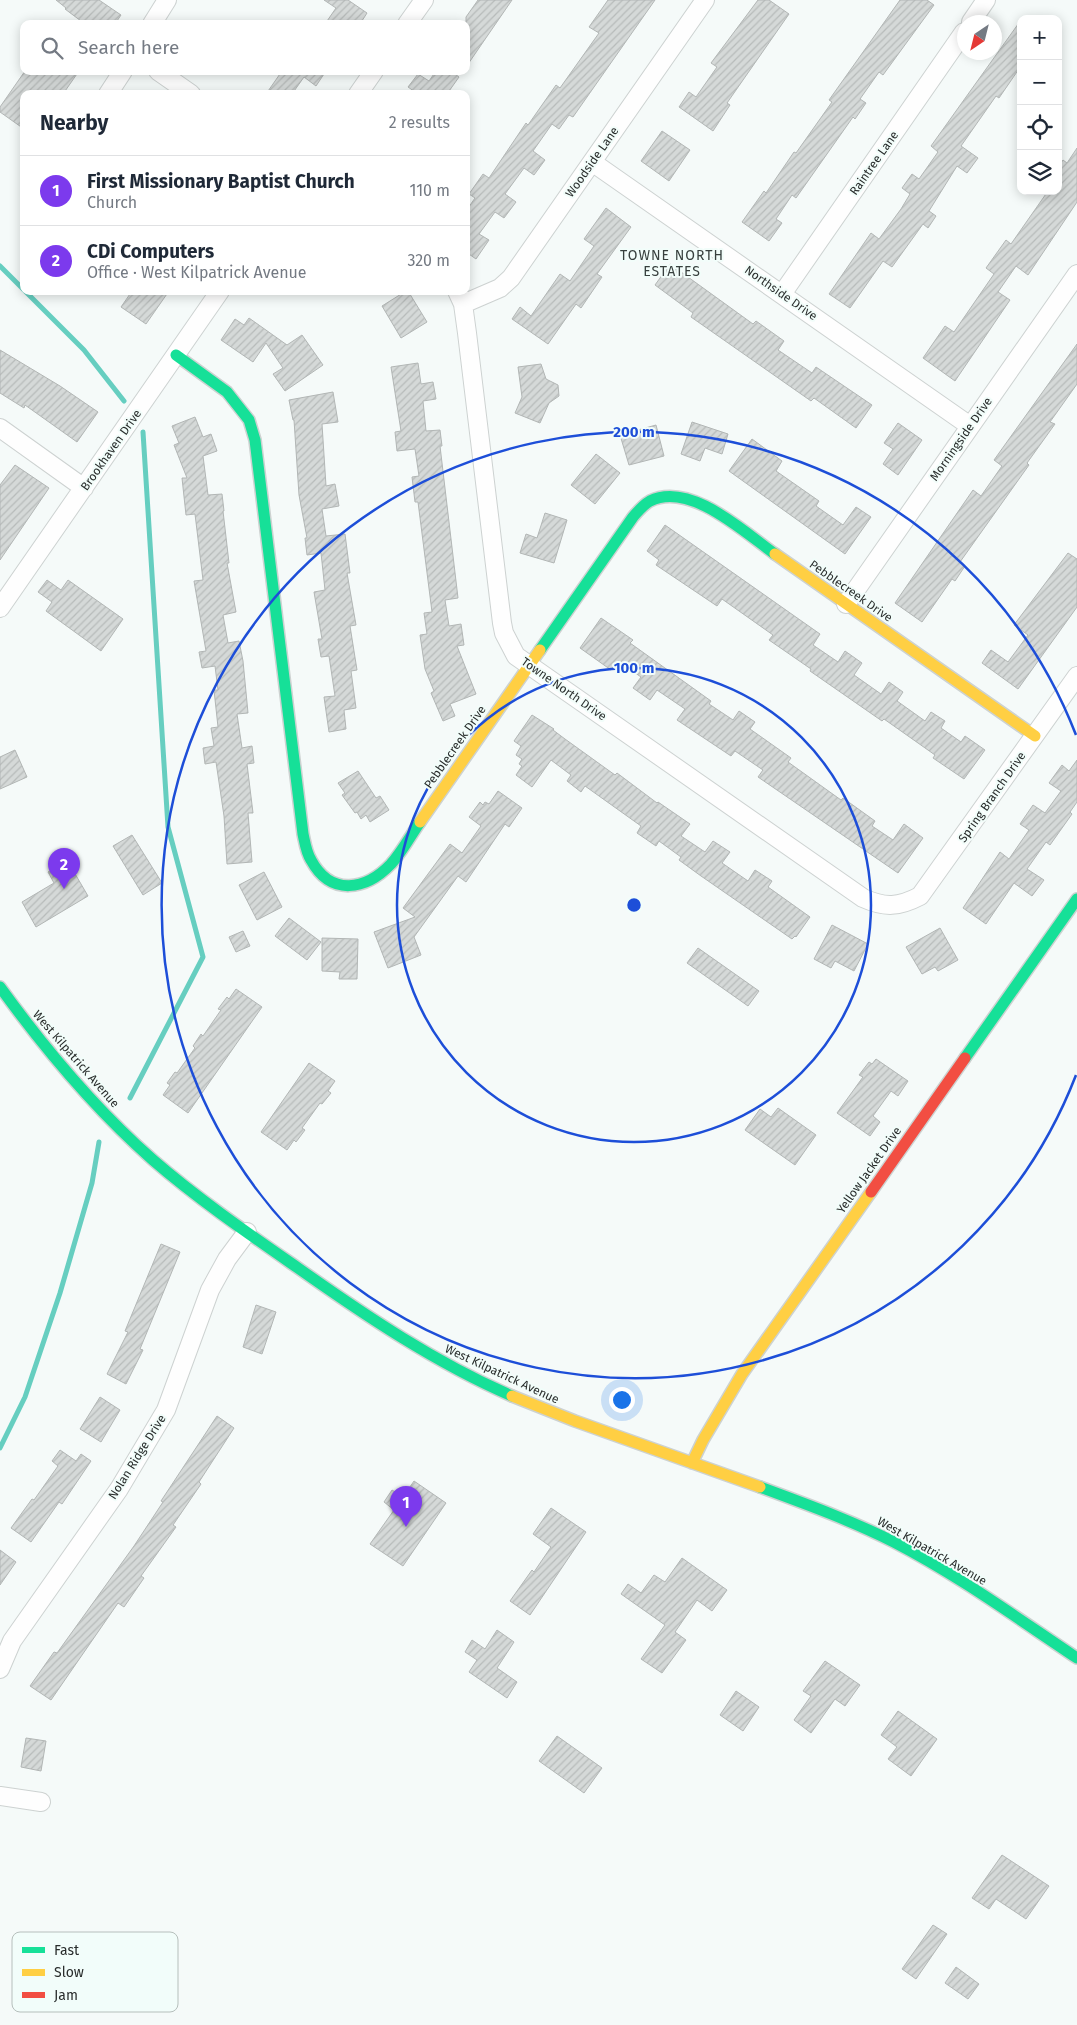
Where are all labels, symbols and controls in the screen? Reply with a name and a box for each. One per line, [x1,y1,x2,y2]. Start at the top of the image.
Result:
north arrow [957,15,1002,60]
map controls [1017,15,1062,195]
button: + [1017,15,1062,60]
search box [20,20,470,75]
icon: search [38,34,66,62]
text: Search here [78,36,179,59]
button: − [1017,60,1062,105]
button: locate [1017,105,1062,150]
text: Nearby [40,110,108,136]
text: 2 results [389,113,450,132]
street label: Woodside Lane [563,124,621,200]
street label: Raintree Lane [847,128,901,198]
button: layers [1017,150,1062,195]
text: First Missionary Baptist Church [87,170,355,193]
text: 1 [52,181,60,200]
text: 110 m [409,181,450,200]
text: Church [87,193,137,212]
text: CDi Computers [87,240,214,263]
district label: TOWNE NORTH ESTATES [620,247,724,280]
text: 2 [52,251,60,270]
text: 320 m [407,251,450,270]
text: Office · West Kilpatrick Avenue [87,263,307,282]
street label: Northside Drive [742,263,820,323]
street label: Morningside Drive [927,395,995,483]
street label: Brookhaven Drive [78,407,144,493]
text: 200 m [613,423,655,441]
street label: Pebblecreek Drive [807,557,895,625]
street label: Towne North Drive [519,654,609,724]
text: 100 m [614,659,654,677]
street label: Pebblecreek Drive [421,703,489,791]
street label: Spring Branch Drive [955,749,1029,845]
pin: 2 [48,848,80,889]
centre of rings [625,896,643,914]
street label: West Kilpatrick Avenue [30,1008,122,1110]
street label: Yellow Jacket Drive [834,1124,904,1216]
street label: West Kilpatrick Avenue [443,1341,561,1407]
your location [609,1387,635,1413]
street label: Nolan Ridge Drive [105,1412,169,1502]
pin: 1 [390,1486,422,1527]
street label: West Kilpatrick Avenue [875,1514,989,1588]
legend [12,1932,178,2012]
text: Fast [54,1942,80,1959]
text: Slow [54,1964,84,1981]
text: Jam [54,1987,78,2004]

